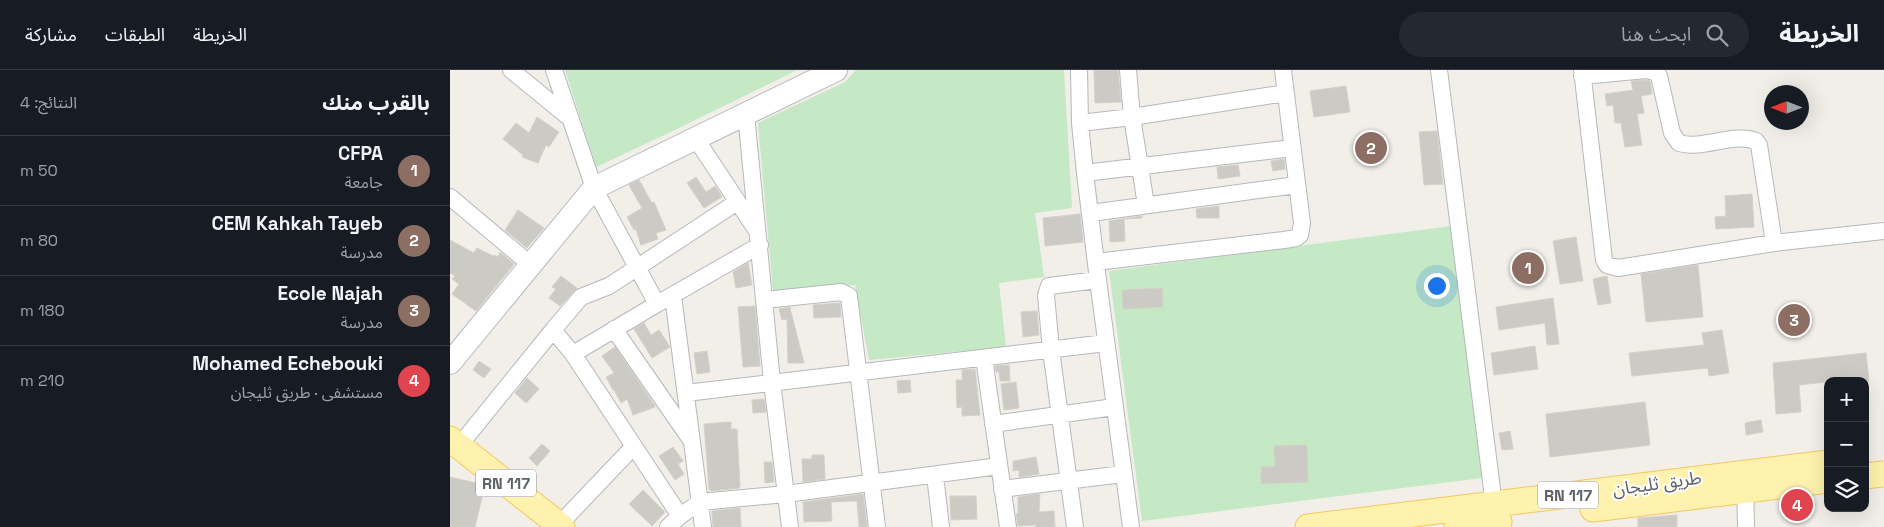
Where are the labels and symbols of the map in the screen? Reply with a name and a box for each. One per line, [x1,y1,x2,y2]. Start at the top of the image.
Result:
north arrow [1764,85,1809,130]
pin: 2 [1355,129,1387,167]
pin: 1 [1512,249,1544,287]
your location [1424,273,1450,299]
pin: 3 [1778,301,1810,339]
street label: طريق ثليجان [1611,465,1703,501]
road number: RN 117 [476,469,536,496]
road number: RN 117 [1538,482,1598,508]
pin: 4 [1781,486,1813,524]

